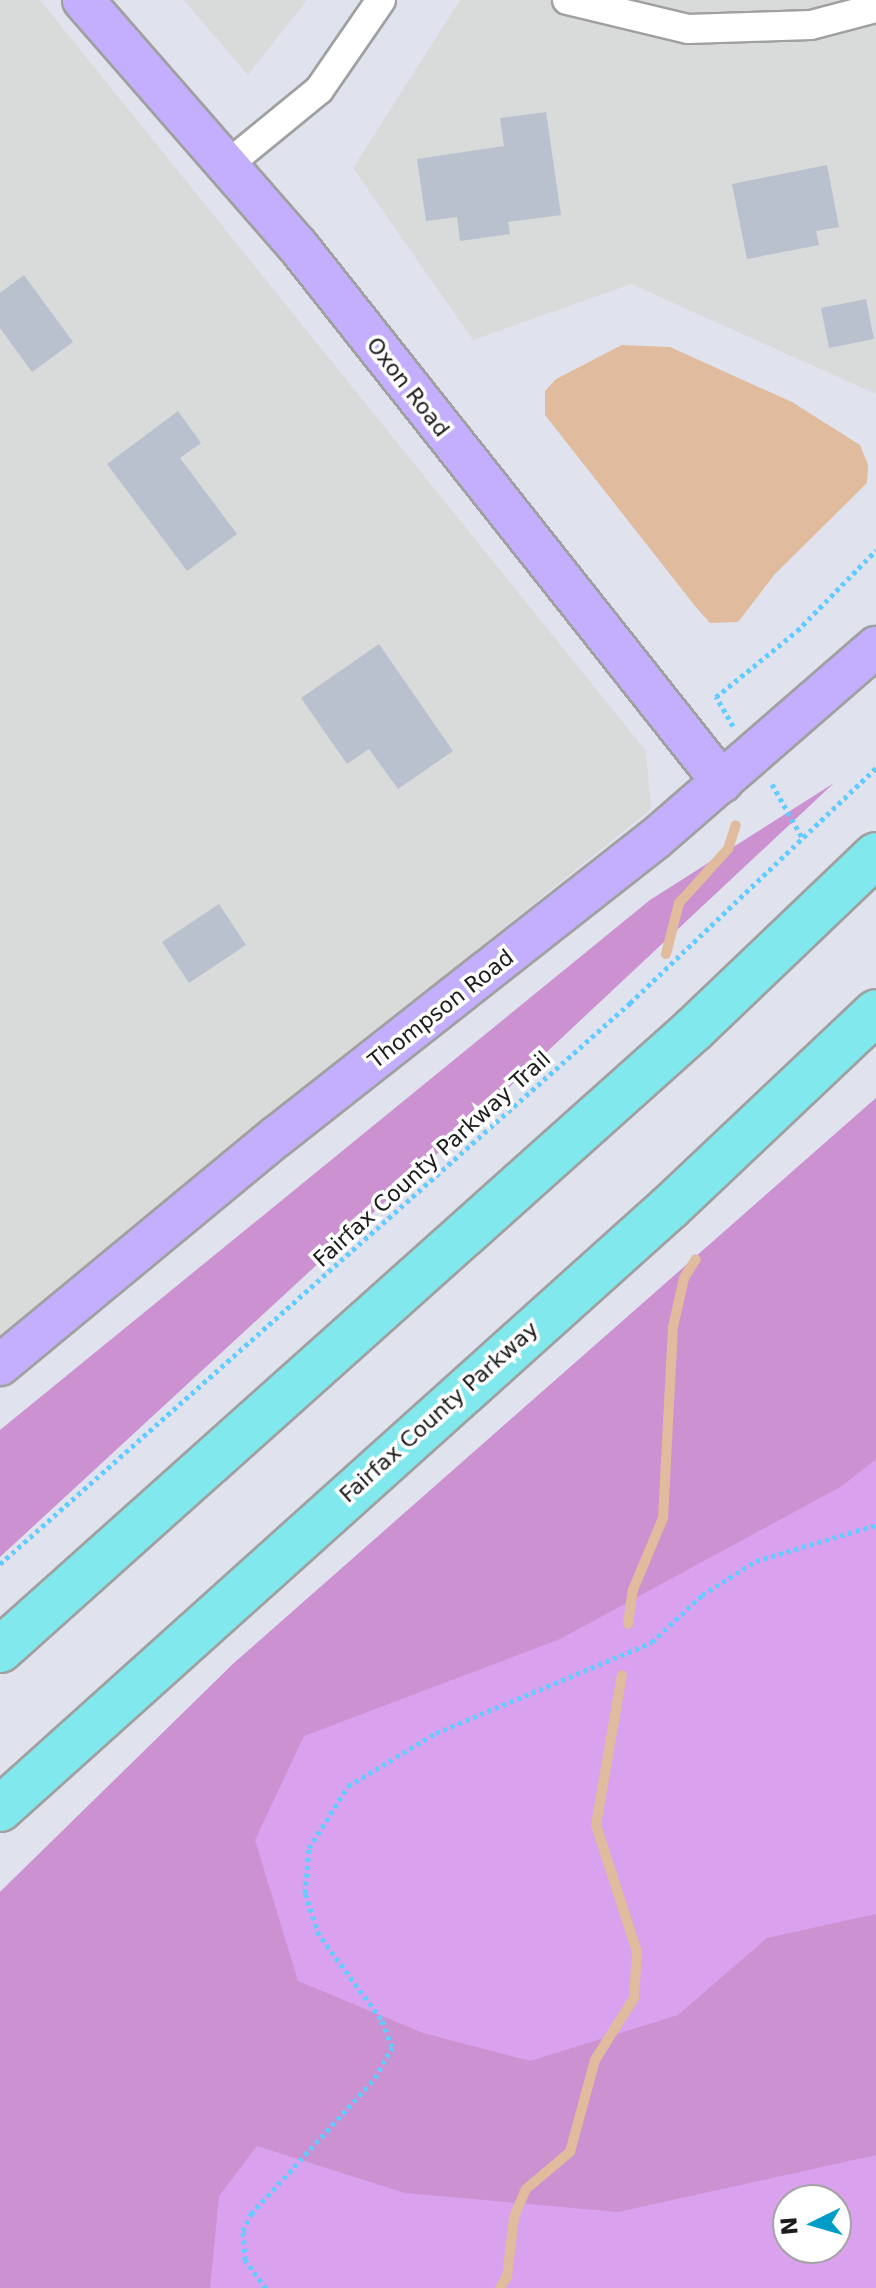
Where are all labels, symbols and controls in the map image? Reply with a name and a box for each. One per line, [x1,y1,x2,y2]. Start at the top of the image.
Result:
street label: Oxon Road [361,332,455,442]
street label: Thompson Road [363,944,519,1074]
street label: Fairfax County Parkway Trail [308,1046,556,1272]
street label: Fairfax County Parkway [334,1316,544,1508]
north arrow [772,2184,852,2264]
text: N [776,2216,803,2236]

